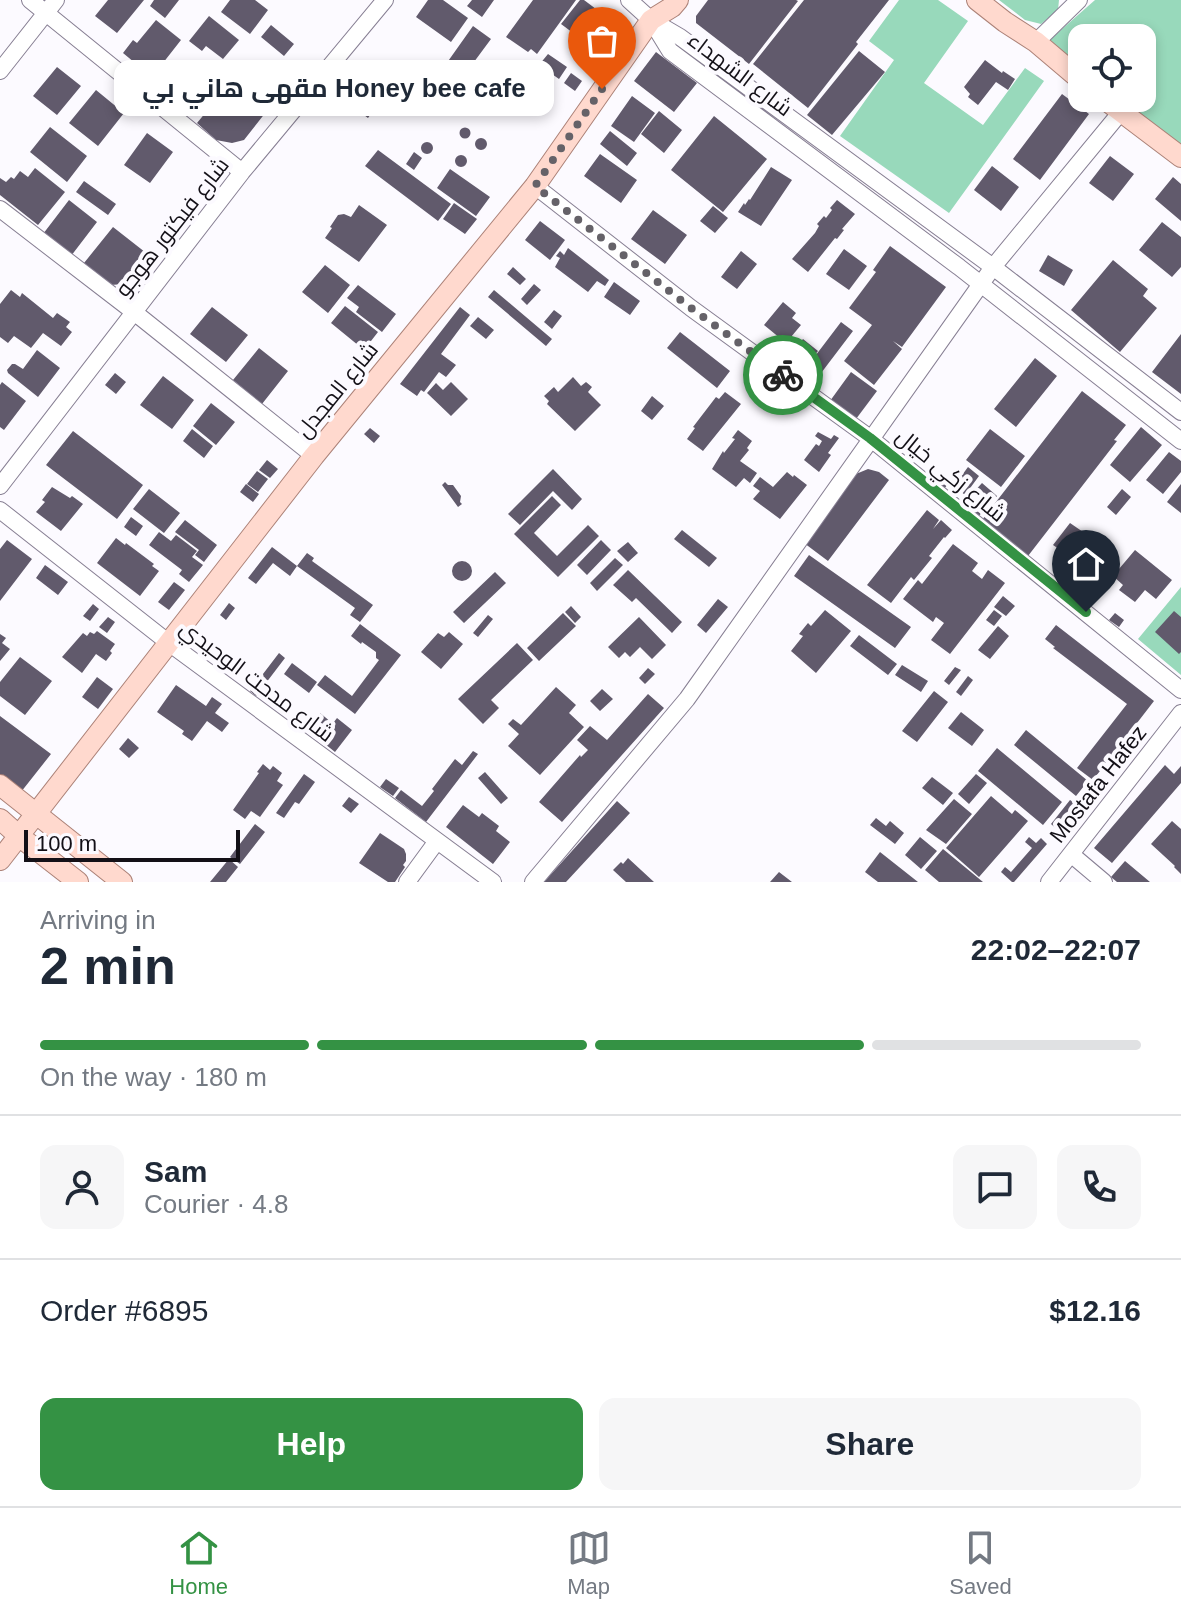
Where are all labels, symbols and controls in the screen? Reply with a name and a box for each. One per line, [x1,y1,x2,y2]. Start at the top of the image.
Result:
pin [568,7,636,89]
icon: bag [580,19,624,63]
map controls [1068,24,1156,112]
button: locate [1068,24,1156,112]
street label: شارع الشهداء [682,27,797,123]
callout: مقهى هاني بي Honey bee cafe [114,61,554,117]
text: مقهى هاني بي Honey bee cafe [142,73,526,103]
street label: شارع فيكتور هوجو [110,153,236,303]
courier [743,335,823,415]
street label: شارع المجدل [291,337,385,444]
icon: bike [761,353,805,397]
street label: شارع زكي خيال [889,423,1011,530]
pin [1052,530,1120,612]
icon: home [1064,542,1108,586]
street label: شارع مدحت الوحيدي [173,615,339,750]
street label: Mostafa Hafez [1044,720,1152,848]
scale bar [24,826,240,862]
text: 100 m [36,831,97,856]
text: Arriving in [40,905,156,935]
text: 22:02–22:07 [971,933,1141,966]
text: 2 min [40,937,176,995]
text: On the way · 180 m [40,1062,267,1092]
button: person [40,1145,124,1229]
button: chat [953,1145,1037,1229]
button: phone [1057,1145,1141,1229]
text: Sam [144,1155,207,1188]
text: Courier · 4.8 [144,1189,289,1219]
text: Order #6895 [40,1294,208,1327]
text: $12.16 [1049,1294,1141,1327]
button: Help [40,1398,583,1490]
button: Share [599,1398,1141,1490]
tab: Home [169,1526,228,1600]
tab: Map [567,1526,611,1600]
tab: Saved [949,1526,1012,1600]

